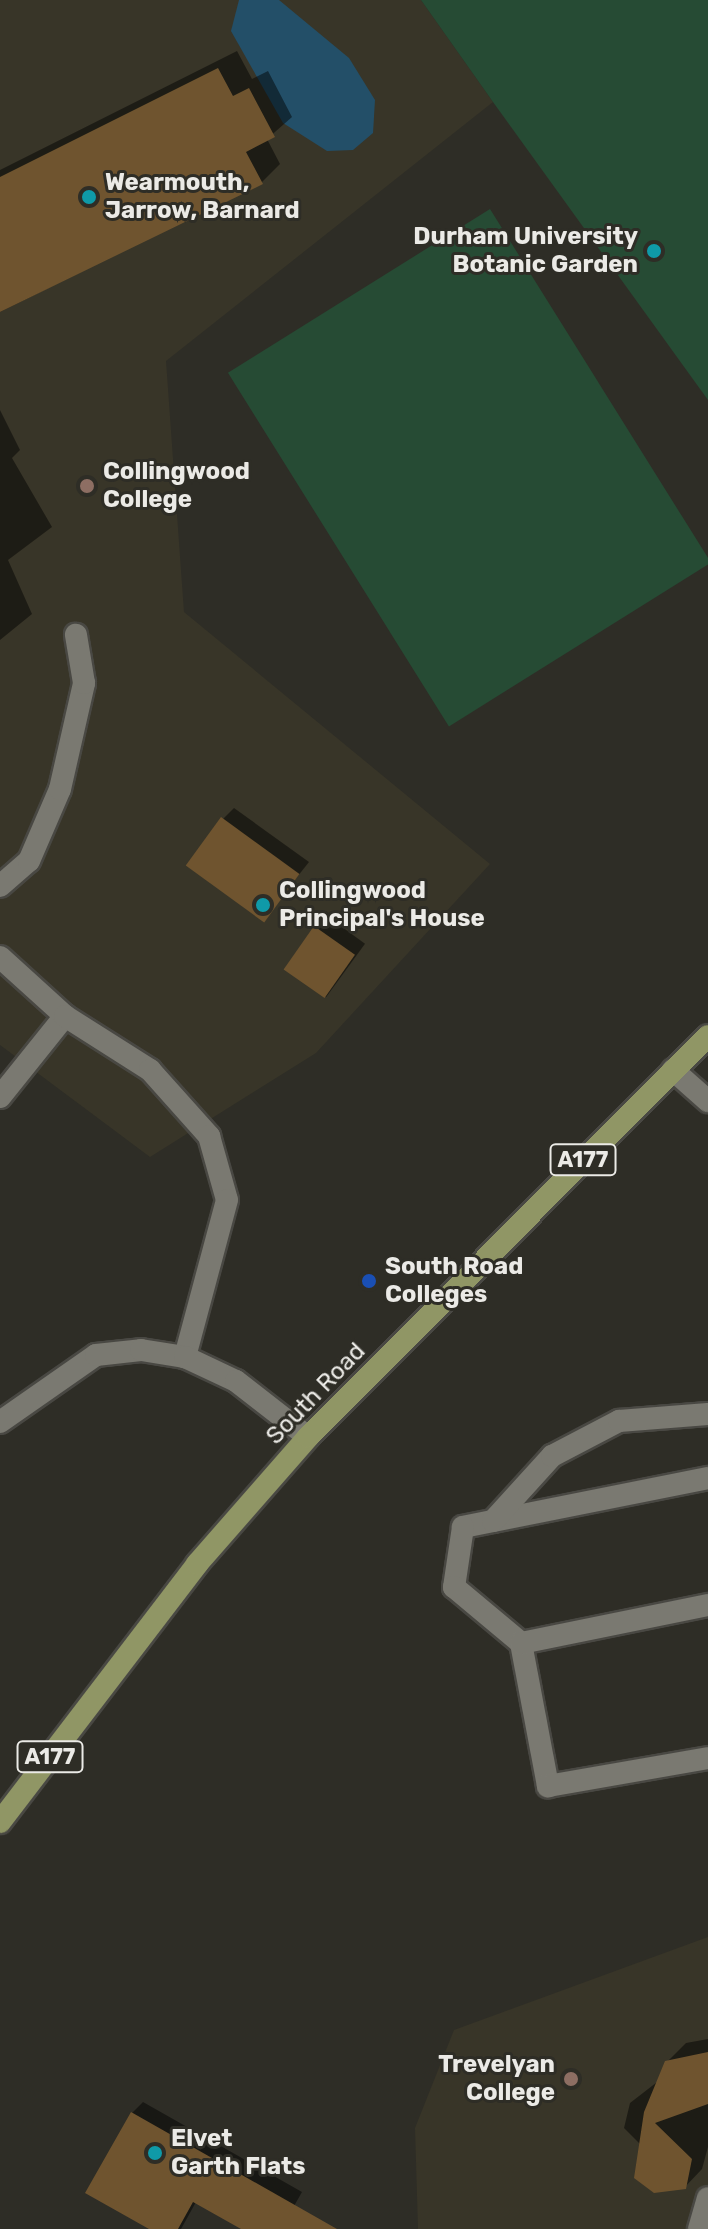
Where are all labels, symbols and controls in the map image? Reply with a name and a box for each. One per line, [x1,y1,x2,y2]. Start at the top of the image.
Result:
place label: Wearmouth, Jarrow, Barnard [105,169,300,225]
marker: Wearmouth, Jarrow, Barnard [80,188,98,206]
place label: Durham University Botanic Garden [413,223,638,279]
marker: Durham University Botanic Garden [645,242,663,260]
place label: Collingwood College [103,458,250,514]
marker: Collingwood College [78,477,96,495]
place label: Collingwood Principal's House [279,877,485,933]
marker: Collingwood Principal's House [254,896,272,914]
road number: A177 [549,1142,617,1178]
place label: South Road Colleges [385,1253,523,1309]
marker: South Road Colleges [360,1272,378,1290]
street label: South Road [261,1337,371,1451]
road number: A177 [16,1739,84,1775]
place label: Trevelyan College [438,2051,555,2107]
marker: Trevelyan College [562,2070,580,2088]
place label: Elvet Garth Flats [171,2125,305,2181]
marker: Elvet Garth Flats [146,2144,164,2162]

